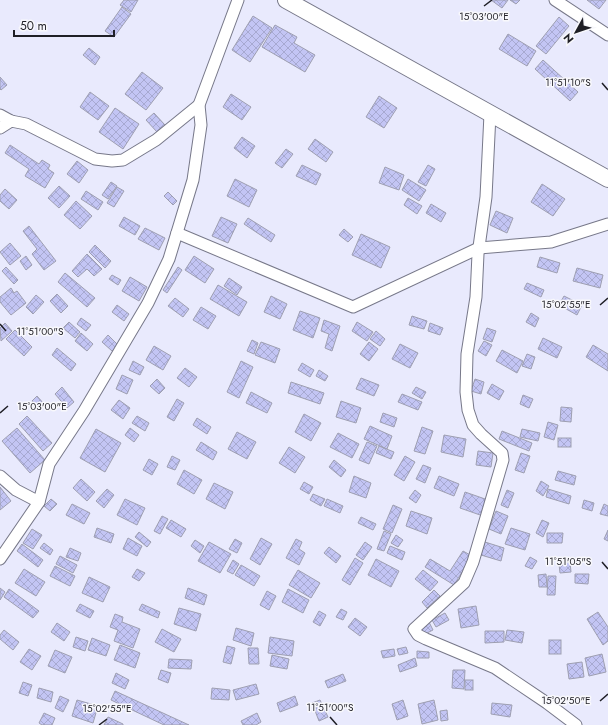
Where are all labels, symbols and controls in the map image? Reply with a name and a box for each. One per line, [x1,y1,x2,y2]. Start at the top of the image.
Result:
text: 15°03'00"E [459,9,509,24]
scale bar [14,12,114,38]
north arrow [556,12,596,52]
text: 50 m [20,17,47,35]
text: N [559,30,577,47]
text: 11°51'10"S [545,75,591,90]
text: 15°02'55"E [542,297,590,312]
text: 11°51'00"S [17,324,64,339]
text: 15°03'00"E [17,399,67,414]
text: 11°51'05"S [545,554,592,569]
text: 15°02'50"E [541,693,591,708]
text: 11°51'00"S [307,700,354,715]
text: 15°02'55"E [83,701,131,716]

